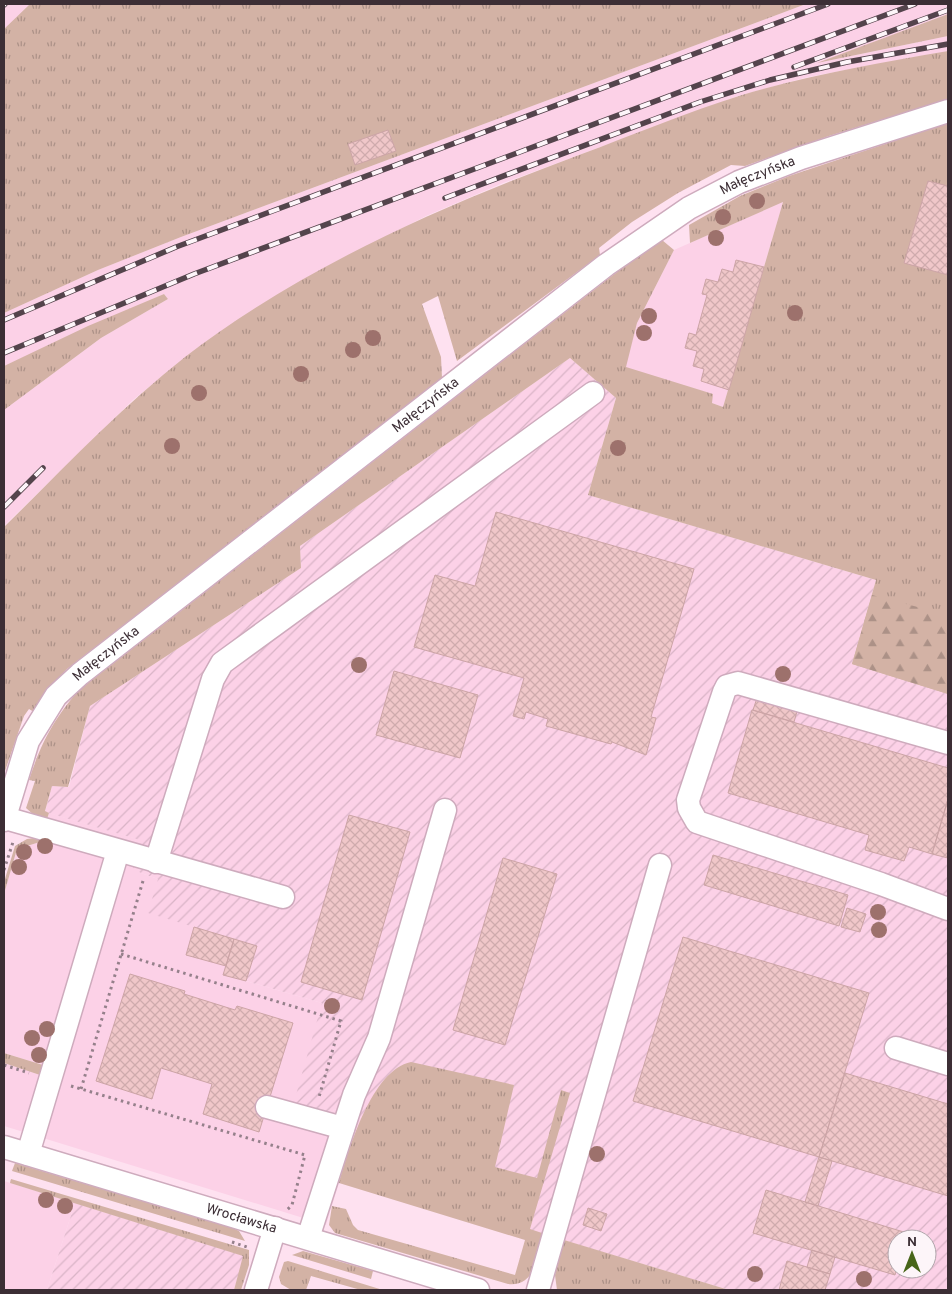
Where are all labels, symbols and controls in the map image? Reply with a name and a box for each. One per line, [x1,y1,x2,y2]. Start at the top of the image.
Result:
street label: Małęczyńska [717,153,798,199]
street label: Małęczyńska [389,374,462,436]
street label: Małęczyńska [69,623,143,685]
street label: Wrocławska [204,1200,279,1237]
north arrow [887,1229,937,1279]
text: N [907,1234,917,1251]

